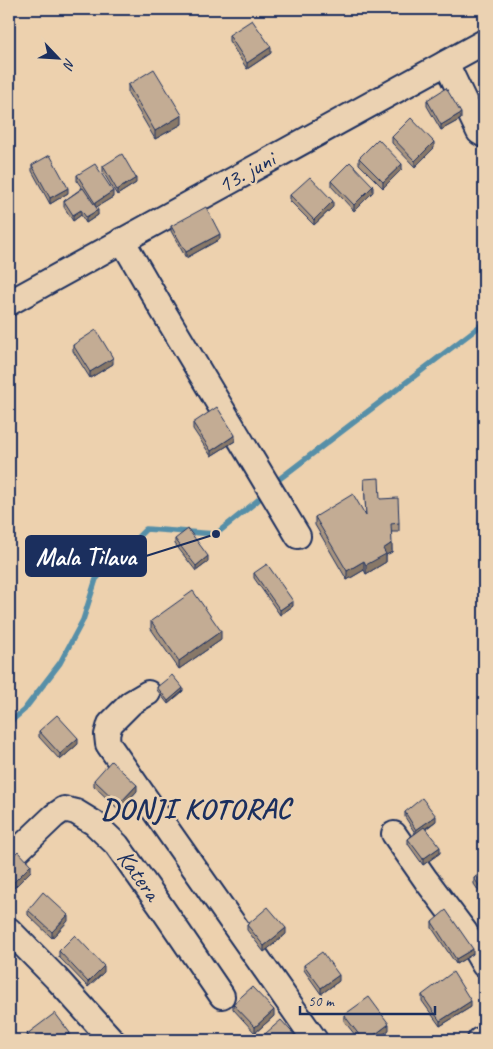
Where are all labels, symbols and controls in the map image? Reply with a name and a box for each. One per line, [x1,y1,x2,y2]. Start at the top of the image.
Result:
north arrow [32,32,82,82]
text: N [59,56,79,73]
street label: 13. juni [212,143,282,200]
callout: Mala Tilava [26,536,146,576]
text: Mala Tilava [36,541,138,573]
district label: DONJI KOTORAC [101,790,294,827]
street label: Katera [110,844,169,908]
scale bar [300,984,436,1016]
text: 50 m [308,992,335,1011]

